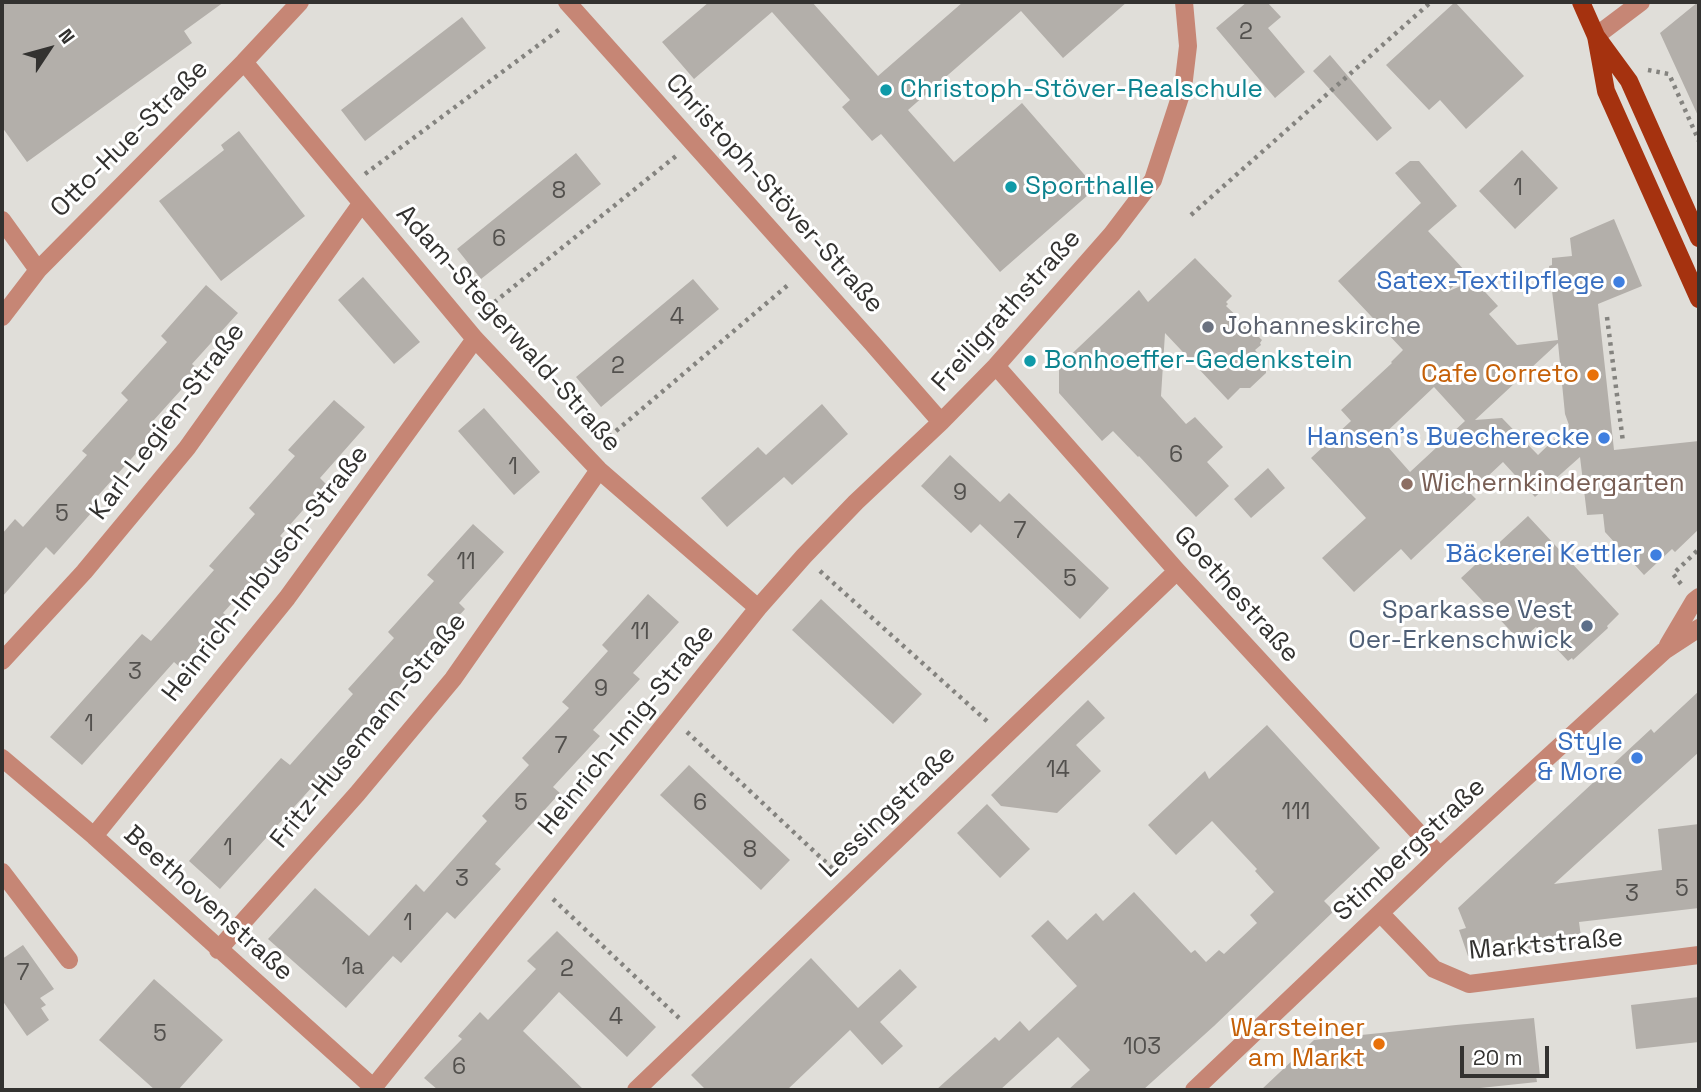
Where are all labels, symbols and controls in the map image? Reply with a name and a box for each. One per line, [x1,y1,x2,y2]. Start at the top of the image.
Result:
north arrow [14,14,84,84]
house number: 2 [1239,19,1253,47]
text: N [53,24,80,49]
street label: Otto-Hue-Straße [45,54,215,224]
street label: Christoph-Stöver-Straße [658,68,890,320]
place label: Christoph-Stöver-Realschule [900,74,1263,106]
marker: Christoph-Stöver-Realschule [878,82,894,98]
place label: Sporthalle [1025,171,1155,203]
house number: 1 [1513,175,1523,203]
house number: 8 [552,178,566,206]
marker: Sporthalle [1003,179,1019,195]
street label: Adam-Stegerwald-Straße [389,199,627,459]
street label: Freiligrathstraße [926,224,1088,398]
house number: 6 [492,226,506,254]
place label: Satex-Textilpflege [1377,266,1605,298]
marker: Satex-Textilpflege [1611,274,1627,290]
house number: 4 [670,304,684,332]
place label: Johanneskirche [1222,311,1421,343]
street label: Karl-Legien-Straße [84,317,252,527]
marker: Johanneskirche [1200,319,1216,335]
place label: Bonhoeffer-Gedenkstein [1044,345,1353,377]
house number: 2 [611,353,625,381]
marker: Bonhoeffer-Gedenkstein [1022,353,1038,369]
place label: Cafe Correto [1421,359,1579,391]
marker: Cafe Correto [1585,367,1601,383]
place label: Hansen's Buecherecke [1307,422,1590,454]
marker: Hansen's Buecherecke [1596,430,1612,446]
street label: Heinrich-Imbusch-Straße [156,440,376,708]
house number: 6 [1169,442,1183,470]
house number: 1 [508,454,518,482]
place label: Wichernkindergarten [1421,468,1685,500]
marker: Wichernkindergarten [1399,476,1415,492]
house number: 9 [953,480,967,508]
house number: 5 [55,501,69,529]
house number: 7 [1014,518,1026,546]
street label: Goethestraße [1167,520,1305,670]
place label: Bäckerei Kettler [1446,539,1642,571]
marker: Bäckerei Kettler [1648,547,1664,563]
house number: 11 [456,549,476,577]
house number: 5 [1063,566,1077,594]
place label: Sparkasse Vest Oer-Erkenschwick [1348,595,1573,656]
street label: Fritz-Husemann-Straße [264,607,474,855]
street label: Heinrich-Imig-Straße [533,618,721,842]
marker: Sparkasse Vest Oer-Erkenschwick [1579,618,1595,634]
house number: 11 [630,619,650,647]
house number: 3 [128,659,142,687]
house number: 9 [594,676,608,704]
house number: 1 [84,711,94,739]
place label: Style & More [1537,727,1623,788]
house number: 7 [555,733,567,761]
street label: Lessingstraße [813,739,963,885]
marker: Style & More [1629,750,1645,766]
house number: 14 [1046,757,1070,785]
street label: Stimbergstraße [1328,772,1492,928]
house number: 5 [514,790,528,818]
house number: 6 [693,790,707,818]
house number: 111 [1282,799,1310,827]
street label: Beethovenstraße [117,820,299,988]
house number: 1 [223,835,233,863]
house number: 8 [743,837,757,865]
house number: 3 [455,866,469,894]
house number: 5 [1675,876,1689,904]
house number: 3 [1625,881,1639,909]
house number: 1 [403,910,413,938]
street label: Marktstraße [1468,923,1624,967]
house number: 1a [342,954,364,982]
house number: 2 [560,956,574,984]
house number: 7 [17,960,29,988]
house number: 4 [609,1004,623,1032]
place label: Warsteiner am Markt [1230,1013,1365,1074]
house number: 5 [153,1021,167,1049]
scale bar [1463,1032,1552,1076]
house number: 103 [1123,1034,1161,1062]
marker: Warsteiner am Markt [1371,1036,1387,1052]
text: 20 m [1473,1044,1523,1071]
house number: 6 [452,1054,466,1082]

